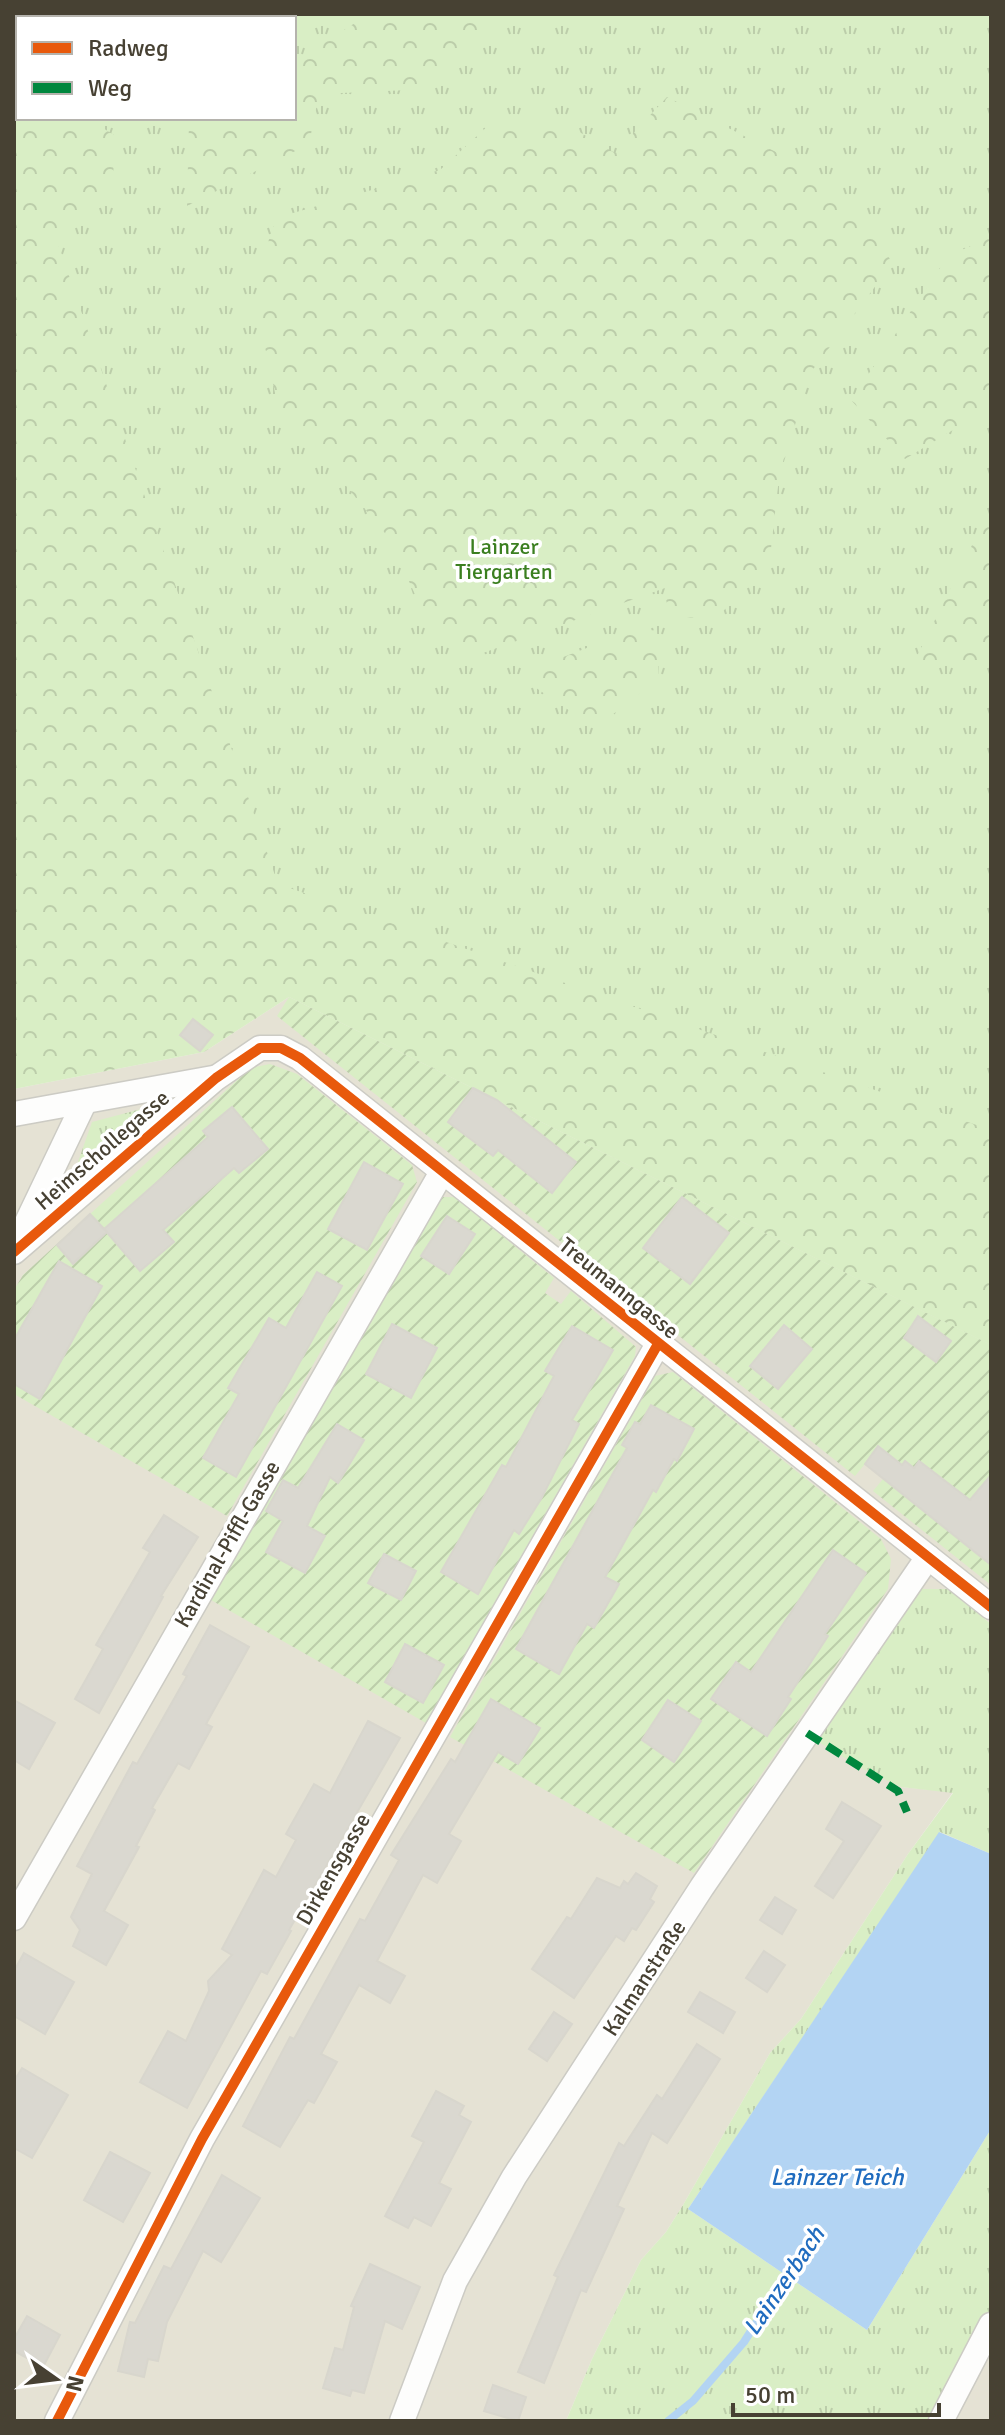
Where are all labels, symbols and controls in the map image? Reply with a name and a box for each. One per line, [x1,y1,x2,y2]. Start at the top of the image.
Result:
legend [16,16,296,120]
text: Radweg [88,33,169,63]
text: Weg [88,73,132,103]
park label: Lainzer Tiergarten [455,533,553,585]
street label: Heimschollegasse [29,1084,175,1216]
street label: Treumanngasse [554,1232,684,1344]
street label: Kardinal-Piffl-Gasse [168,1456,286,1632]
street label: Dirkensgasse [290,1808,376,1930]
street label: Kalmanstraße [597,1915,691,2041]
water label: Lainzer Teich [770,2162,905,2192]
water label: Lainzerbach [737,2220,832,2341]
north arrow [16,2339,96,2419]
scale bar [733,2367,939,2417]
text: N [60,2373,90,2394]
text: 50 m [745,2380,795,2410]

